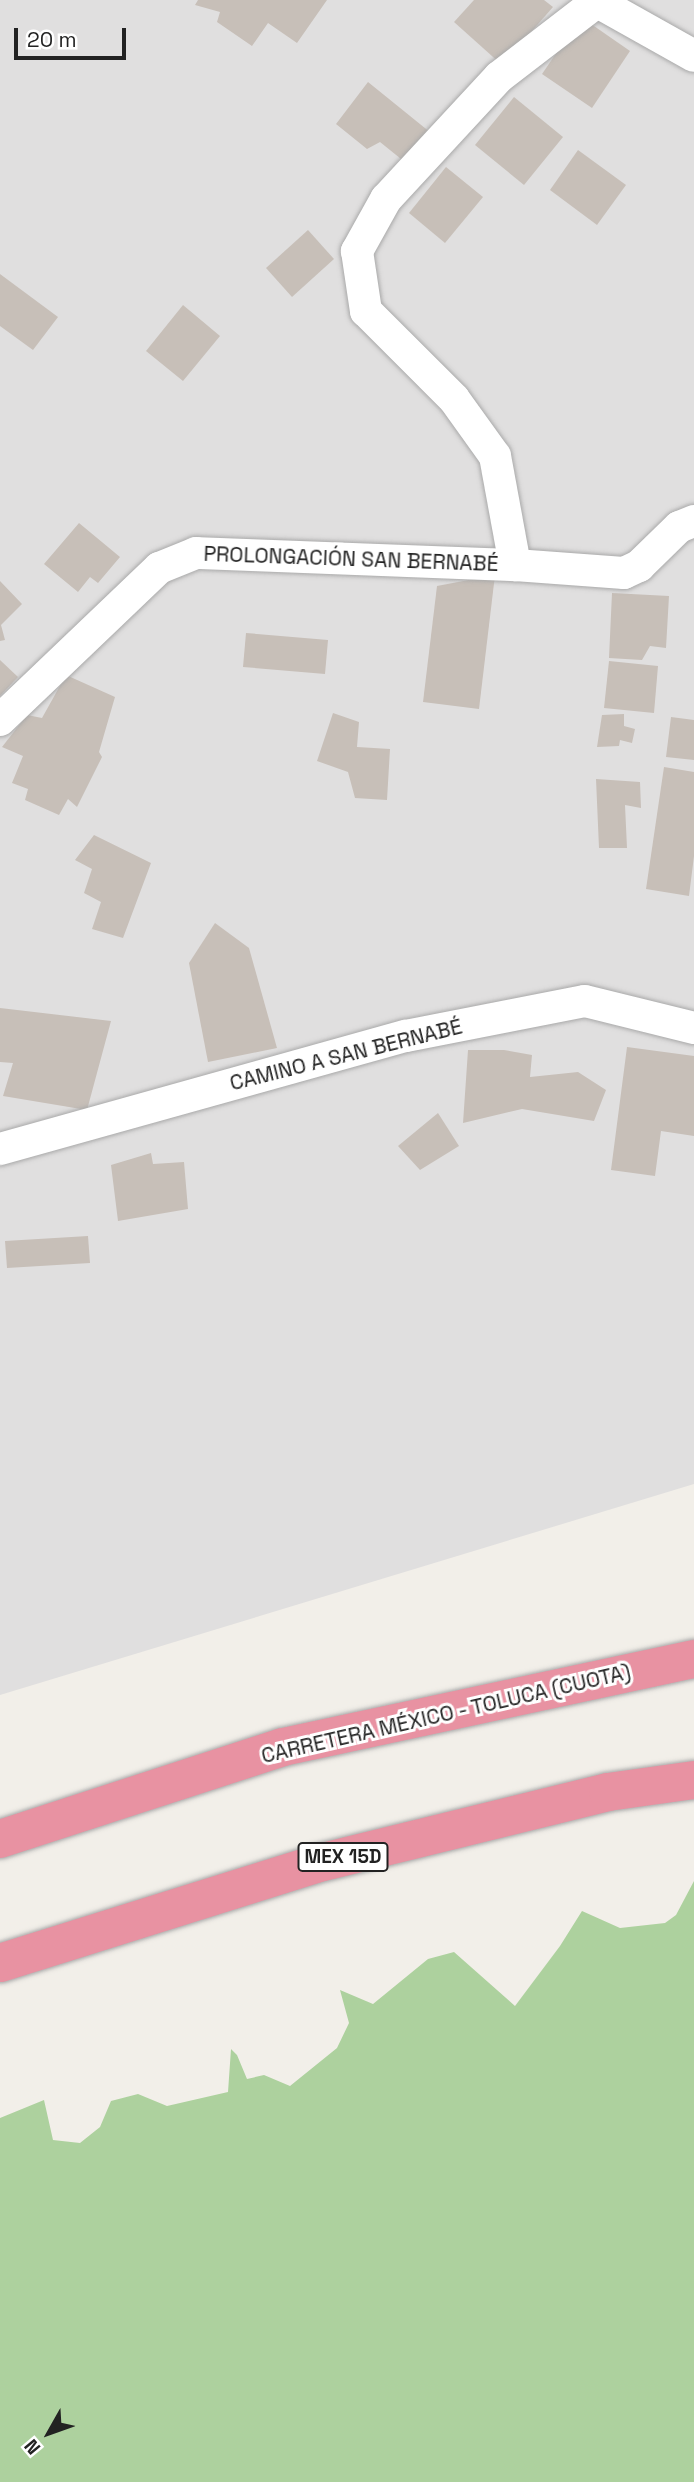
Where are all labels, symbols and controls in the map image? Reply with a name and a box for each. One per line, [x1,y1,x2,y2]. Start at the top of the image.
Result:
scale bar [18,14,130,58]
text: 20 m [27,26,77,53]
street label: PROLONGACIÓN SAN BERNABÉ [203,541,499,577]
street label: CAMINO A SAN BERNABÉ [227,1014,465,1096]
street label: CARRETERA MÉXICO - TOLUCA (CUOTA) [258,1659,634,1769]
road number: MEX 15D [298,1842,388,1872]
north arrow [14,2398,84,2468]
text: N [19,2434,46,2460]

